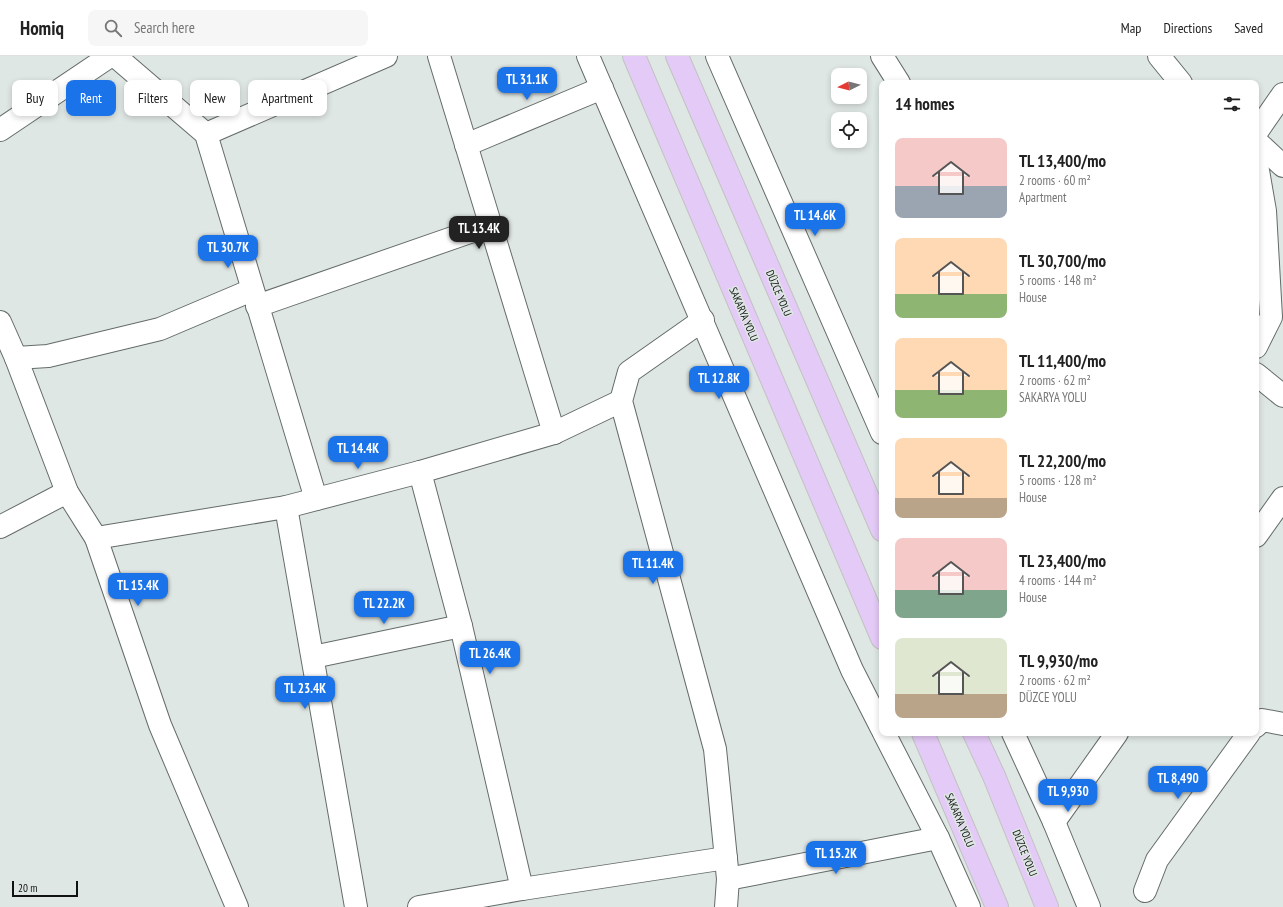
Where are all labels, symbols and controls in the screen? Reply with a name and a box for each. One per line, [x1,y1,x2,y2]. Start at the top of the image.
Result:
search box [88,10,368,46]
text: Homiq [20,16,64,40]
icon: search [102,17,124,39]
text: Search here [134,18,195,37]
text: Map [1121,19,1141,37]
text: Directions [1163,19,1212,37]
text: Saved [1234,19,1263,37]
pin: TL 31.1K [486,67,568,101]
north arrow [831,68,867,104]
map controls [831,68,867,148]
text: TL 31.1K [506,71,548,88]
chip: Buy [12,80,58,116]
chip: Rent [66,80,116,116]
chip: Filters [124,80,182,116]
chip: New [190,80,240,116]
chip: Apartment [248,80,327,116]
text: 14 homes [895,93,954,115]
icon: filters [1221,93,1243,115]
button: locate [831,112,867,148]
text: TL 13,400/mo [1019,150,1106,172]
icon: home [927,154,975,202]
text: 2 rooms · 60 m² [1019,172,1091,189]
text: Apartment [1019,189,1067,206]
pin: TL 14.6K [774,203,856,237]
text: TL 14.6K [794,207,836,224]
pin: TL 13.4K [438,216,520,250]
text: TL 13.4K [458,220,500,237]
pin: TL 30.7K [187,235,269,269]
text: TL 30.7K [207,239,249,256]
text: TL 30,700/mo [1019,250,1106,272]
icon: home [927,254,975,302]
street label: DÜZCE YOLU [763,268,795,318]
text: 5 rooms · 148 m² [1019,272,1097,289]
street label: SAKARYA YOLU [726,285,762,343]
text: House [1019,289,1047,306]
text: TL 11,400/mo [1019,350,1106,372]
icon: home [927,354,975,402]
pin: TL 12.8K [678,366,760,400]
text: TL 12.8K [698,370,740,387]
text: 2 rooms · 62 m² [1019,372,1091,389]
text: SAKARYA YOLU [1019,389,1087,406]
pin: TL 14.4K [317,436,399,470]
text: TL 14.4K [337,440,379,457]
text: TL 22,200/mo [1019,450,1106,472]
icon: home [927,454,975,502]
text: 5 rooms · 128 m² [1019,472,1097,489]
text: House [1019,489,1047,506]
text: TL 23,400/mo [1019,550,1106,572]
pin: TL 11.4K [612,551,694,585]
icon: home [927,554,975,602]
text: TL 11.4K [632,555,674,572]
text: 4 rooms · 144 m² [1019,572,1097,589]
pin: TL 15.4K [97,573,179,607]
text: TL 15.4K [117,577,159,594]
text: House [1019,589,1047,606]
pin: TL 22.2K [343,591,425,625]
text: TL 22.2K [363,595,405,612]
pin: TL 26.4K [449,641,531,675]
text: TL 26.4K [469,645,511,662]
text: TL 9,930/mo [1019,650,1098,672]
icon: home [927,654,975,702]
text: 2 rooms · 62 m² [1019,672,1091,689]
pin: TL 23.4K [264,676,346,710]
text: TL 23.4K [284,680,326,697]
text: DÜZCE YOLU [1019,689,1077,706]
pin: TL 8,490 [1137,766,1219,800]
text: TL 8,490 [1157,770,1199,787]
pin: TL 9,930 [1027,779,1109,813]
text: TL 9,930 [1047,783,1089,800]
street label: SAKARYA YOLU [942,791,978,849]
street label: DÜZCE YOLU [1009,828,1041,879]
pin: TL 15.2K [795,841,877,875]
text: TL 15.2K [815,845,857,862]
scale bar [12,879,78,898]
text: 20 m [18,881,37,895]

